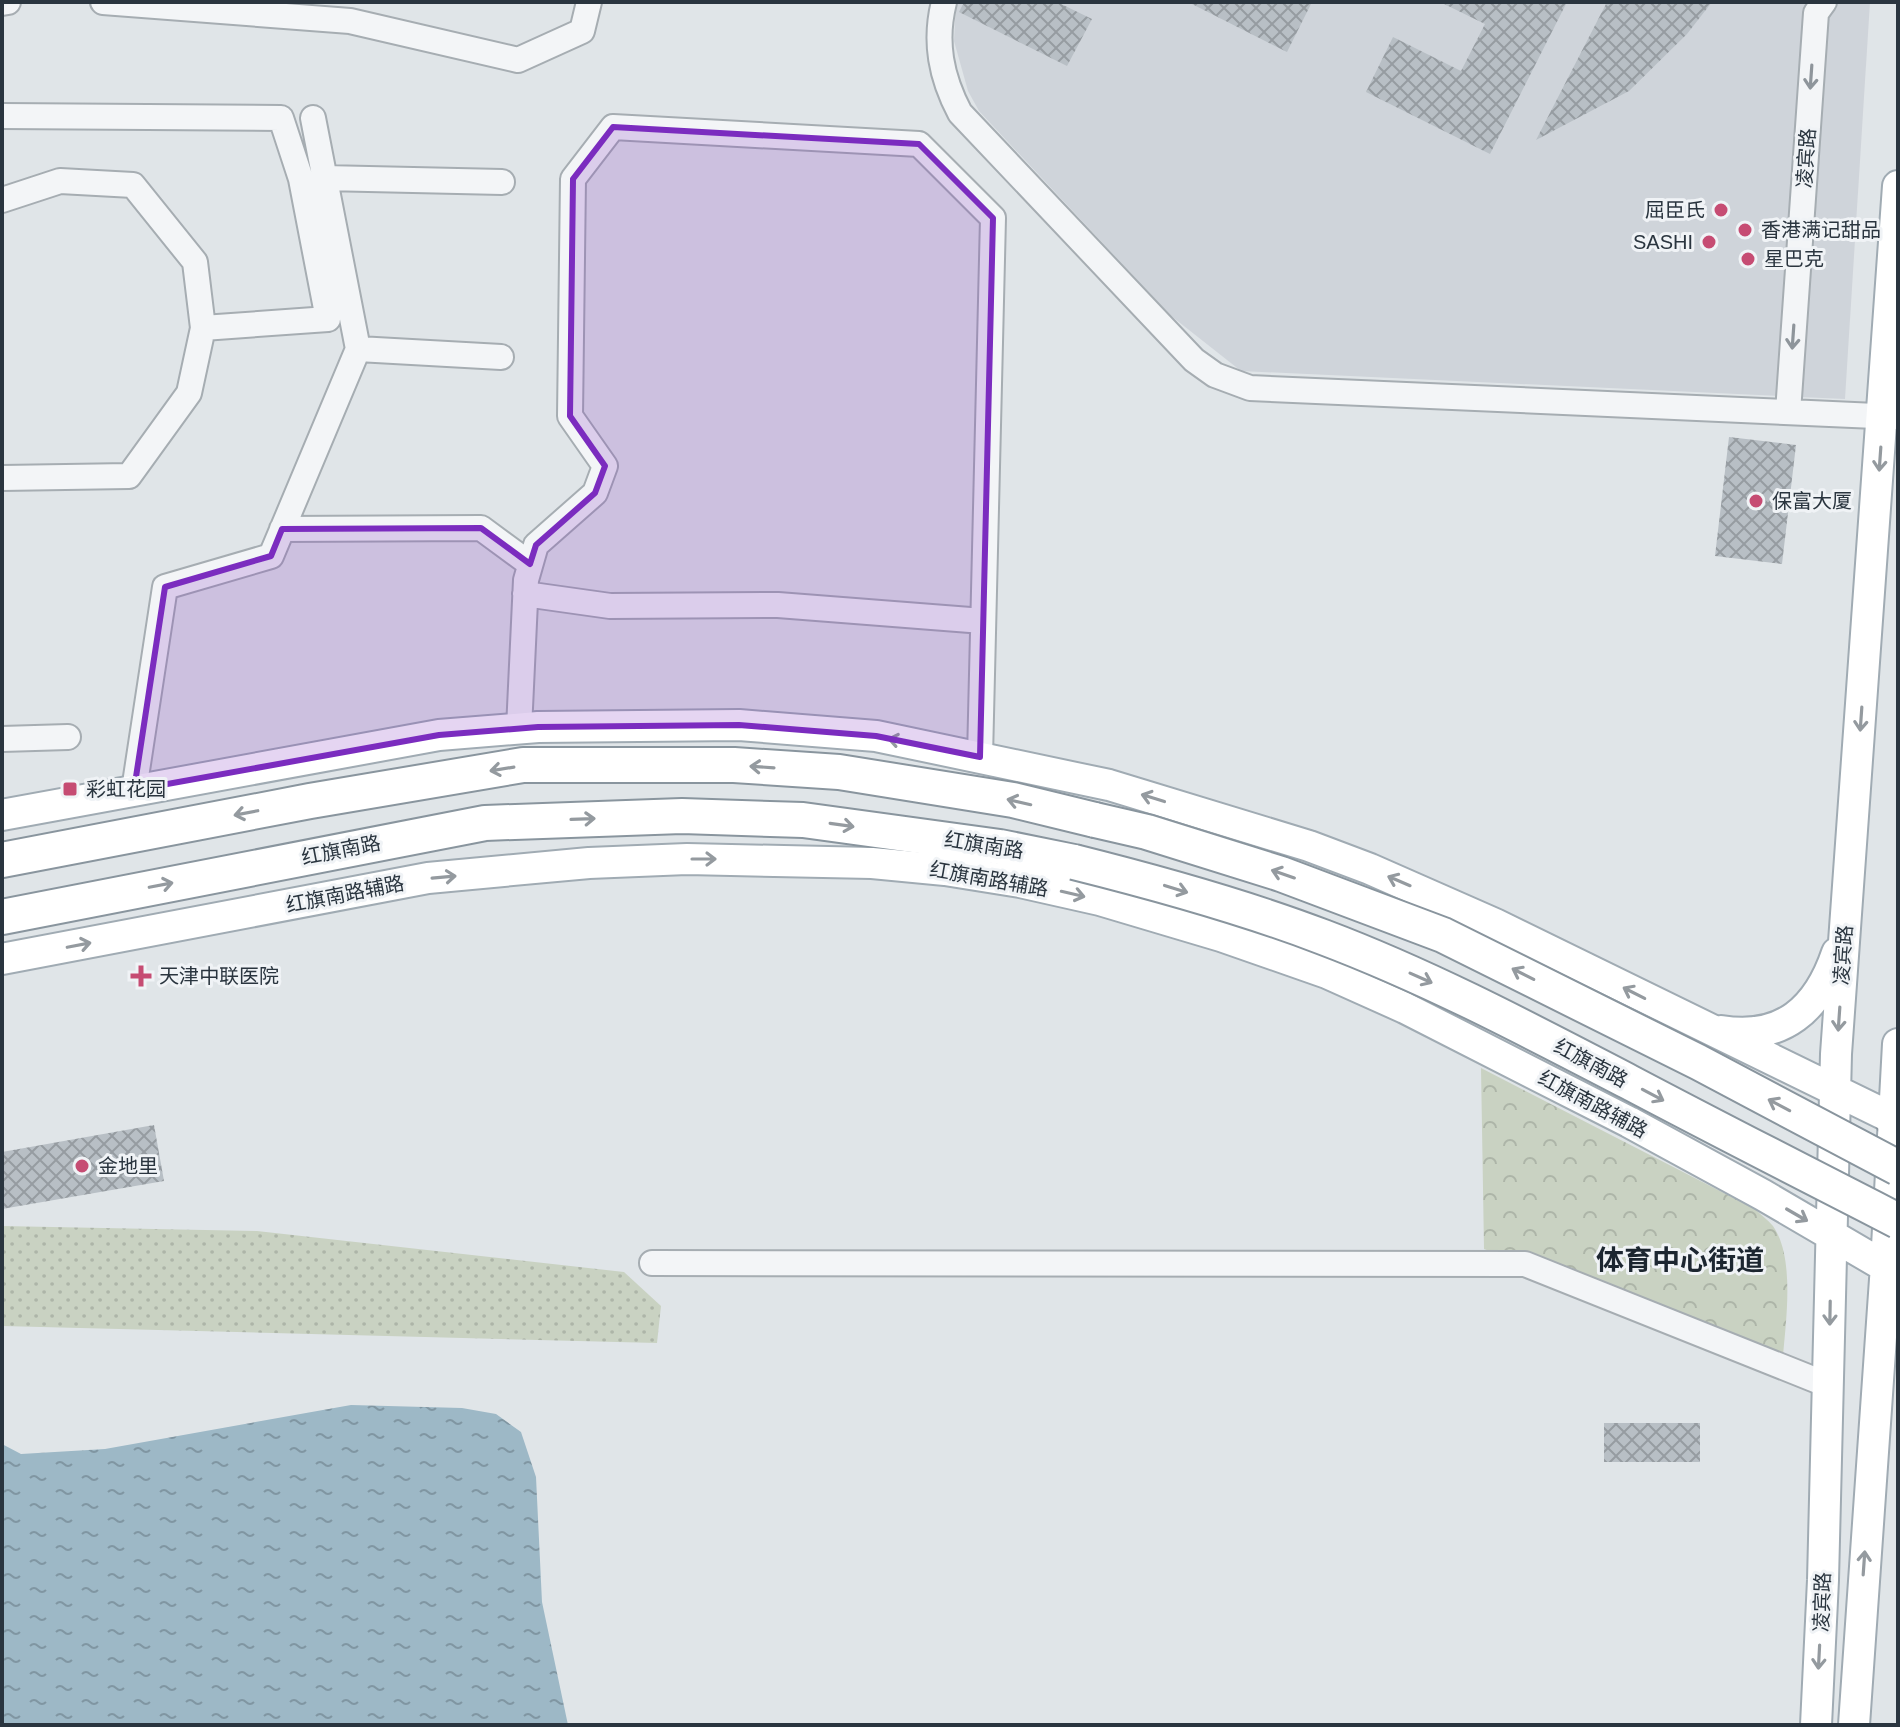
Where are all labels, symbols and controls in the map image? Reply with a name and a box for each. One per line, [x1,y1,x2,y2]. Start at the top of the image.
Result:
one-way arrow [1803,63,1818,90]
street label: 凌宾路 [1793,127,1819,189]
place label: 屈臣氏 [1645,199,1705,221]
marker: 屈臣氏 [1712,201,1730,219]
place label: 香港满记甜品 [1761,219,1881,241]
marker: 香港满记甜品 [1736,221,1754,239]
place label: SASHI [1633,231,1693,253]
marker: SASHI [1700,233,1718,251]
place label: 星巴克 [1764,248,1824,270]
marker: 星巴克 [1739,250,1757,268]
one-way arrow [1785,323,1800,350]
one-way arrow [1872,445,1887,472]
place label: 保富大厦 [1772,490,1852,512]
marker: 保富大厦 [1747,492,1765,510]
one-way arrow [1853,705,1868,732]
one-way arrow [887,732,913,747]
one-way arrow [749,759,775,774]
one-way arrow [490,762,515,777]
place label: 彩虹花园 [86,778,166,800]
marker: 彩虹花园 [61,780,79,798]
one-way arrow [1141,790,1167,805]
one-way arrow [1006,794,1032,809]
one-way arrow [233,807,259,822]
one-way arrow [569,812,596,827]
one-way arrow [829,818,855,833]
street label: 红旗南路 [943,828,1025,862]
street label: 红旗南路 [300,832,382,868]
one-way arrow [690,851,717,867]
street label: 红旗南路辅路 [928,858,1050,900]
one-way arrow [1271,866,1296,881]
one-way arrow [430,869,457,884]
street label: 红旗南路辅路 [284,872,406,916]
one-way arrow [1387,872,1412,887]
one-way arrow [148,877,173,892]
one-way arrow [1163,882,1189,897]
one-way arrow [1059,887,1085,902]
street label: 凌宾路 [1830,924,1856,986]
one-way arrow [65,937,91,952]
marker: 天津中联医院 [130,965,152,987]
place label: 天津中联医院 [159,965,279,987]
one-way arrow [1511,966,1535,982]
one-way arrow [1408,971,1432,986]
one-way arrow [1622,985,1646,1000]
one-way arrow [1831,1005,1846,1032]
street label: 红旗南路 [1551,1035,1631,1091]
street label: 红旗南路辅路 [1535,1066,1651,1142]
one-way arrow [1640,1087,1664,1103]
one-way arrow [1768,1097,1792,1113]
place label: 金地里 [98,1155,158,1177]
marker: 金地里 [73,1157,91,1175]
one-way arrow [1785,1207,1808,1223]
district label: 体育中心街道 [1596,1245,1764,1276]
one-way arrow [1822,1299,1837,1326]
one-way arrow [1857,1550,1872,1577]
street label: 凌宾路 [1810,1572,1834,1632]
one-way arrow [1812,1643,1827,1670]

